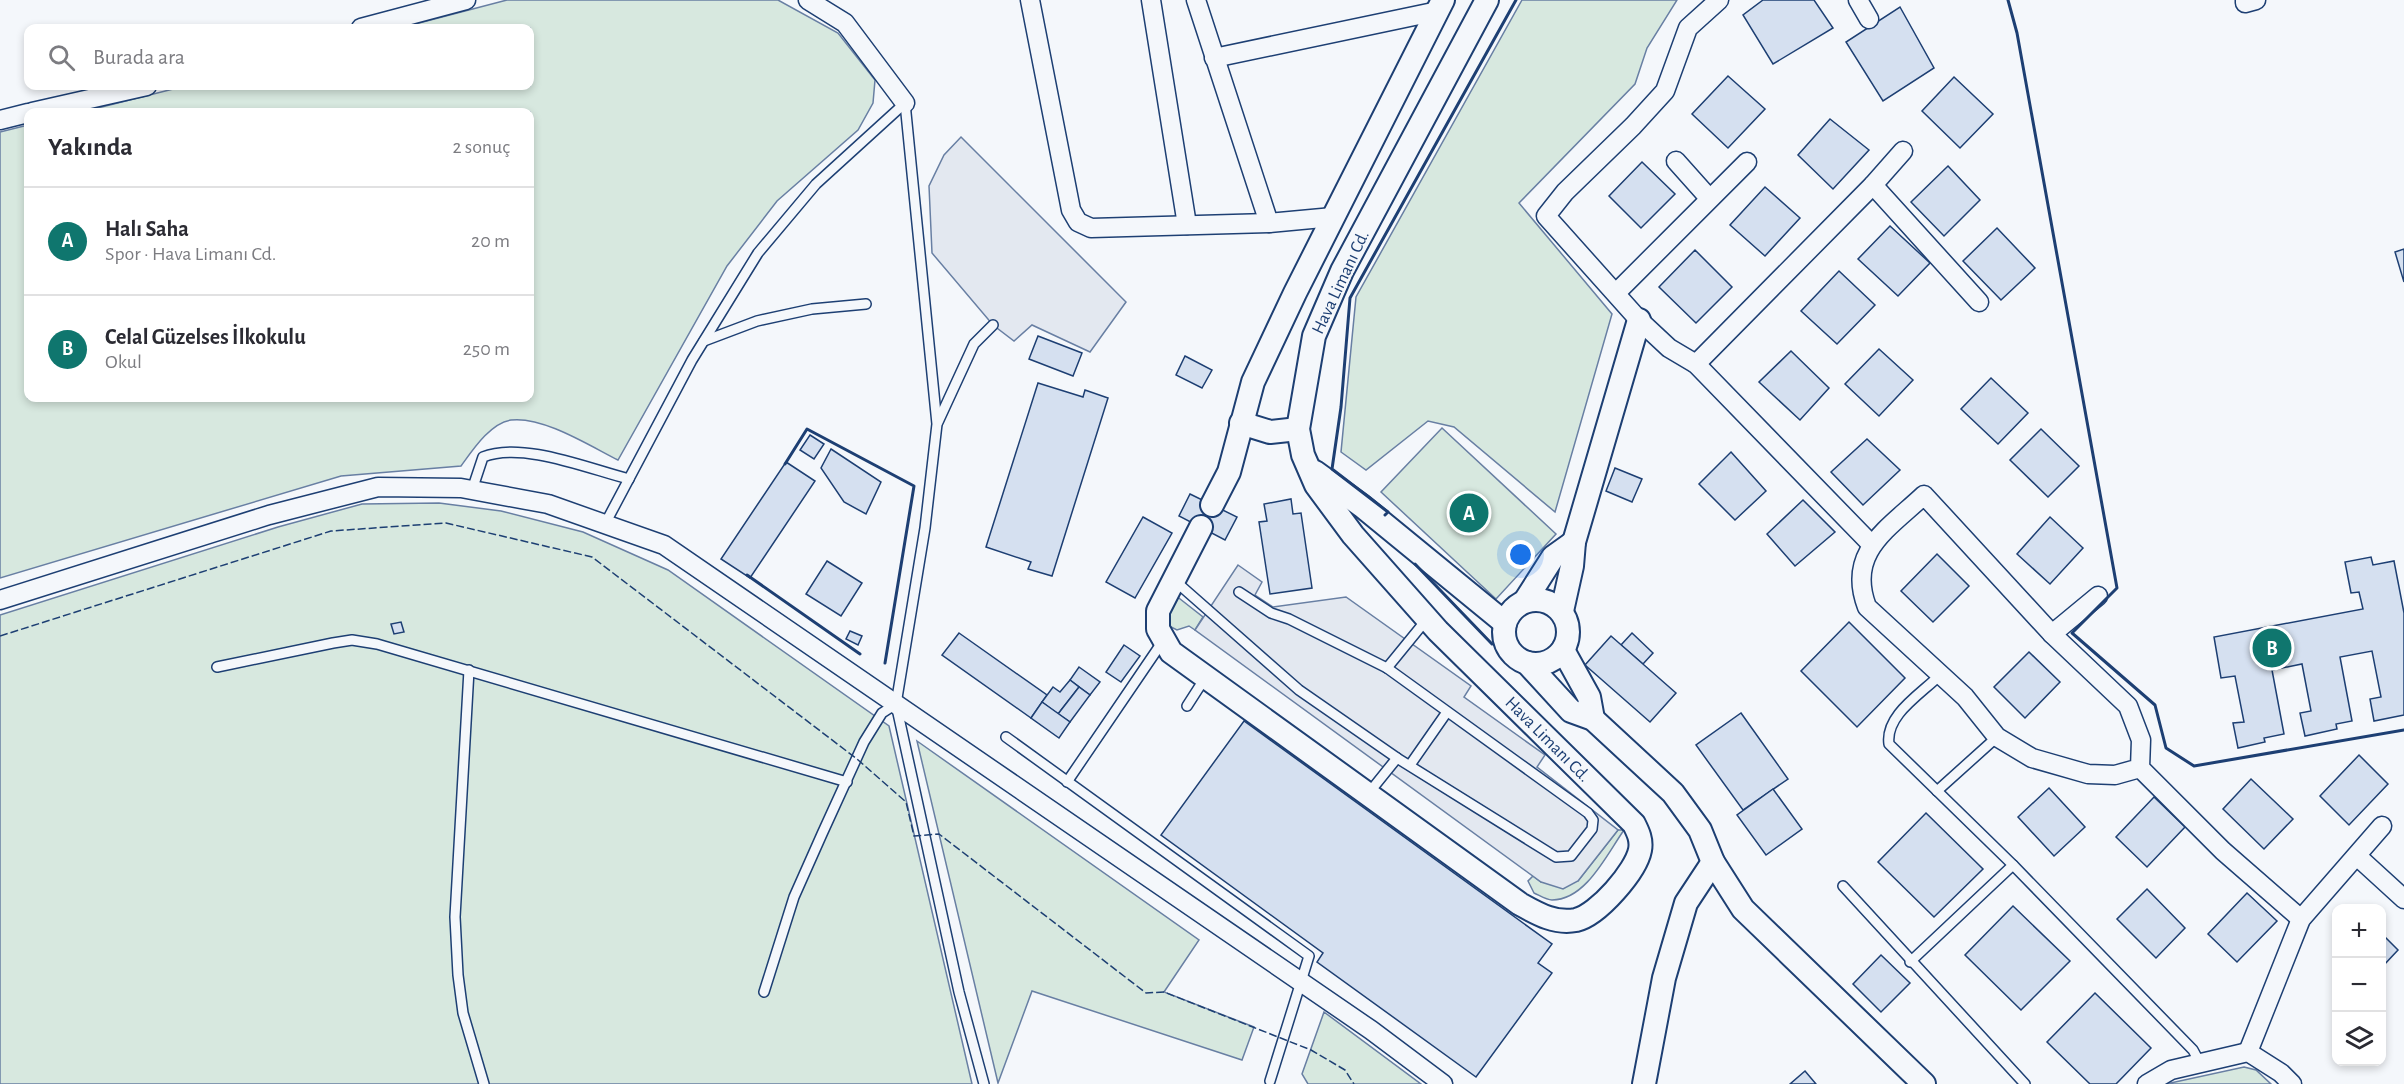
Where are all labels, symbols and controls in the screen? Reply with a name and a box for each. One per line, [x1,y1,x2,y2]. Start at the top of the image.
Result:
search box [24,24,534,90]
icon: search [45,41,78,74]
text: Burada ara [93,46,185,68]
text: Yakında [48,134,133,160]
text: 2 sonuç [452,137,510,157]
text: Halı Saha [105,218,189,240]
street label: Hava Limanı Cd. [1309,228,1373,337]
text: A [62,231,74,251]
text: 20 m [471,231,510,251]
text: Spor · Hava Limanı Cd. [105,244,276,264]
text: Celal Güzelses İlkokulu [105,326,306,348]
text: B [62,339,73,359]
text: 250 m [463,339,510,359]
text: Okul [105,352,142,372]
pin: A [1450,490,1488,536]
your location [1506,540,1535,569]
pin: B [2252,626,2292,670]
street label: Hava Limanı Cd. [1501,694,1593,786]
map controls [2332,904,2386,1066]
button: + [2332,904,2386,958]
button: − [2332,958,2386,1012]
button: layers [2332,1012,2386,1066]

